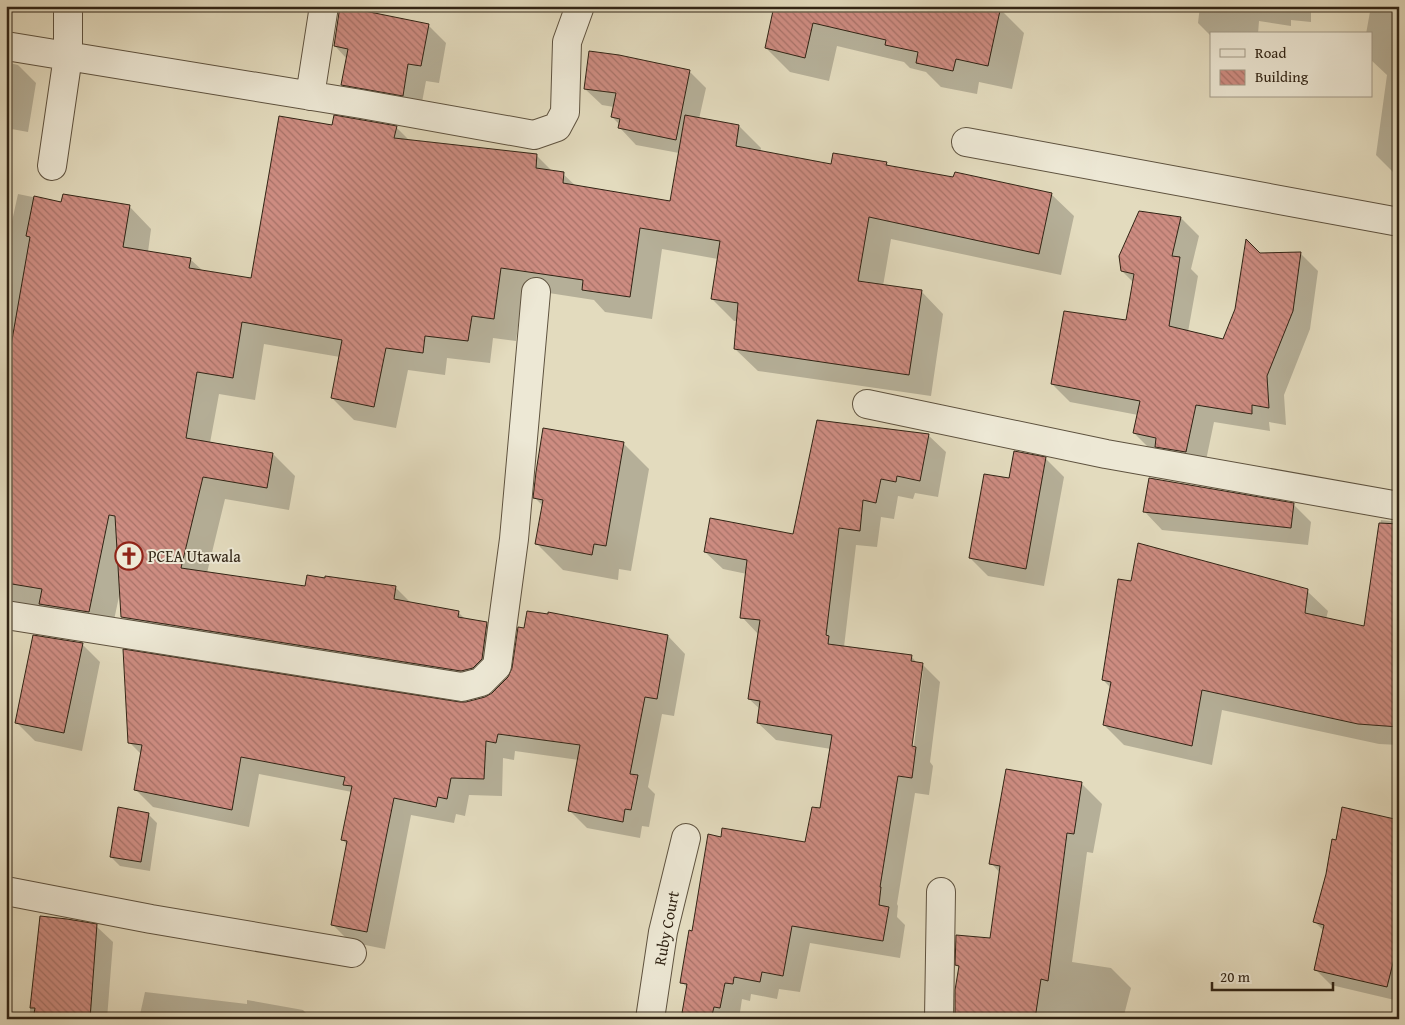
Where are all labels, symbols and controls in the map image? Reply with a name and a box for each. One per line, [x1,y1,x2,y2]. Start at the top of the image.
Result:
legend [1210,32,1372,98]
text: Road [1255,42,1286,63]
text: Building [1255,66,1309,87]
church icon: PCEA Utawala [114,541,144,571]
place label: PCEA Utawala [148,544,241,568]
street label: Ruby Court [647,888,685,967]
scale bar [1212,960,1334,992]
text: 20 m [1220,966,1251,987]

